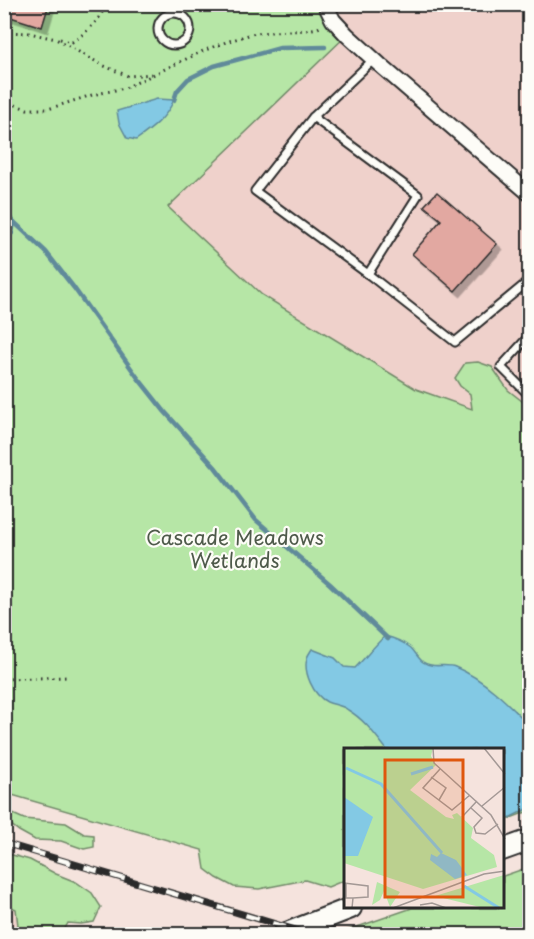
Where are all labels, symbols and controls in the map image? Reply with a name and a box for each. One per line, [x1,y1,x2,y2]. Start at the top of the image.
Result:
park label: Cascade Meadows Wetlands [146,522,324,575]
inset map [344,748,504,909]

